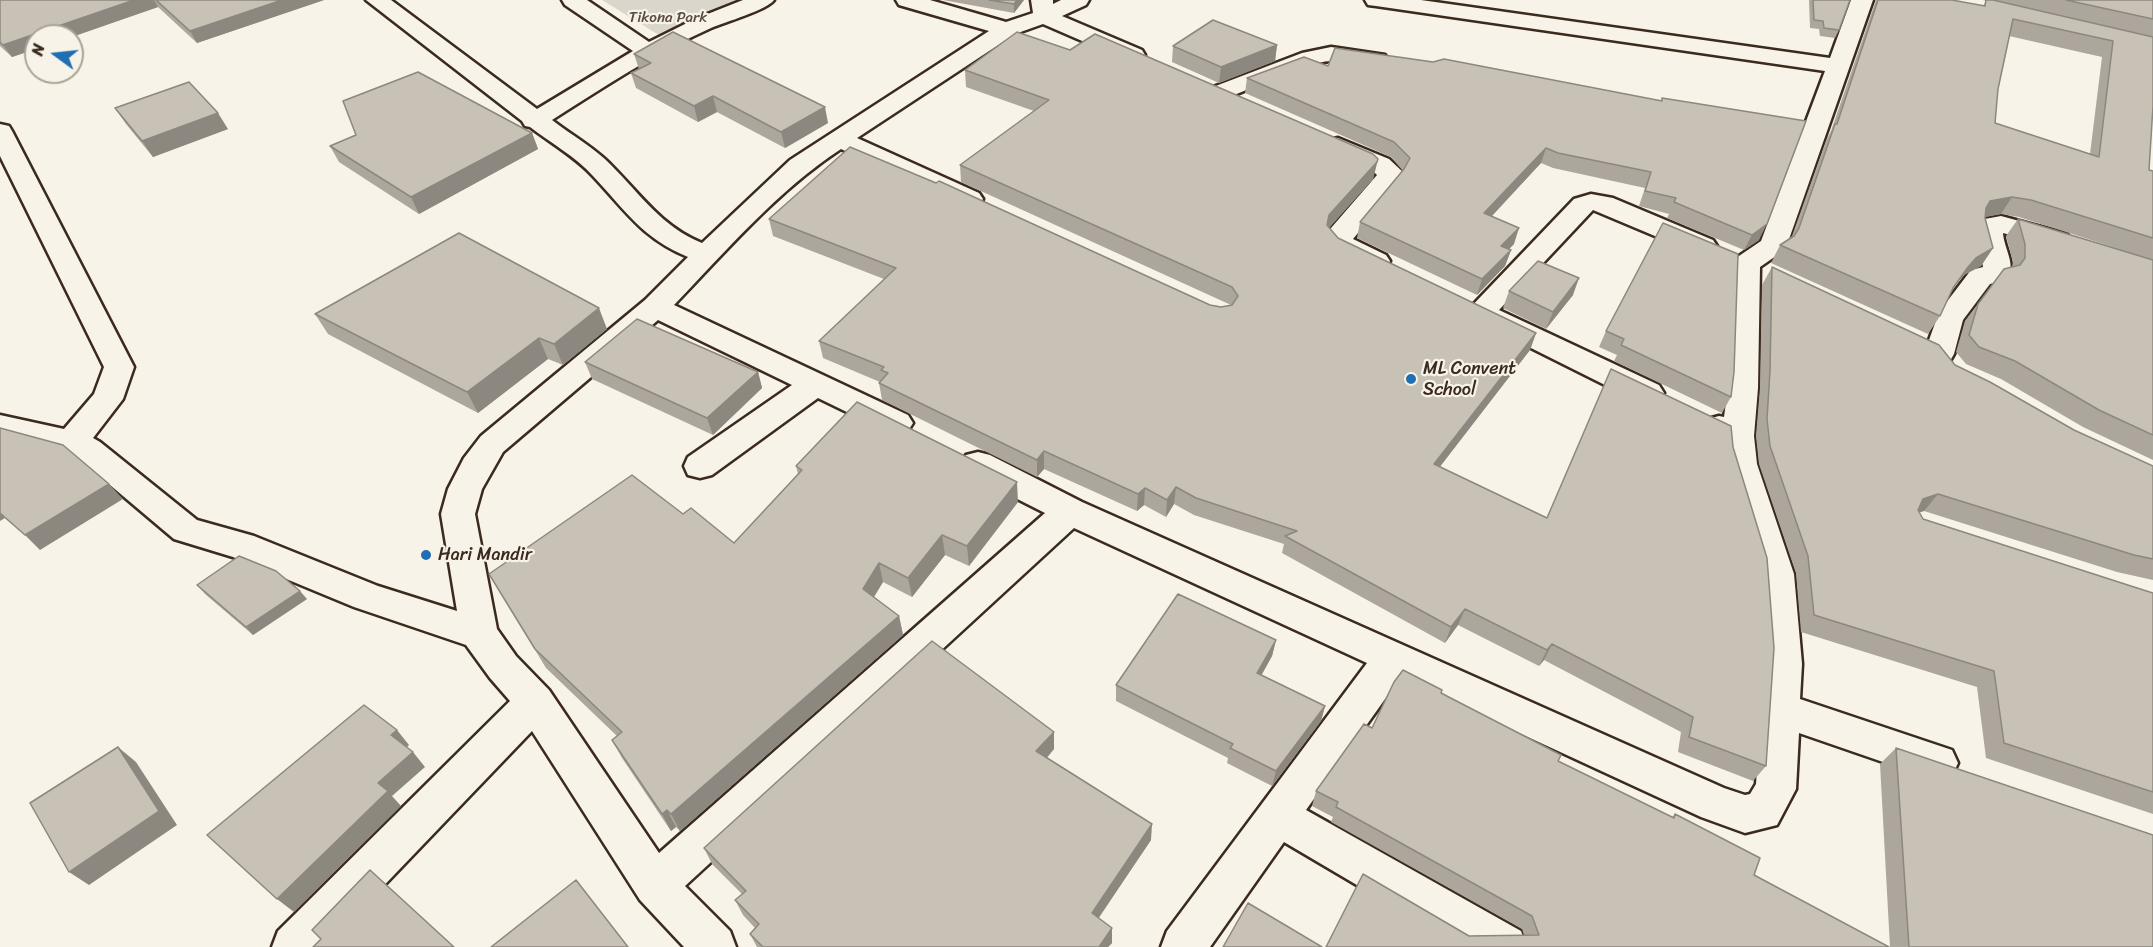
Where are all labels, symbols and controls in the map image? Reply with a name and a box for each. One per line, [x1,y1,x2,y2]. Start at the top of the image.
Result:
park label: Tikona Park [629,9,707,27]
north arrow [24,24,84,84]
text: N [23,41,54,59]
place label: ML Convent School [1423,358,1516,400]
marker: ML Convent School [1404,372,1418,386]
place label: Hari Mandir [438,544,532,566]
marker: Hari Mandir [419,548,433,562]

